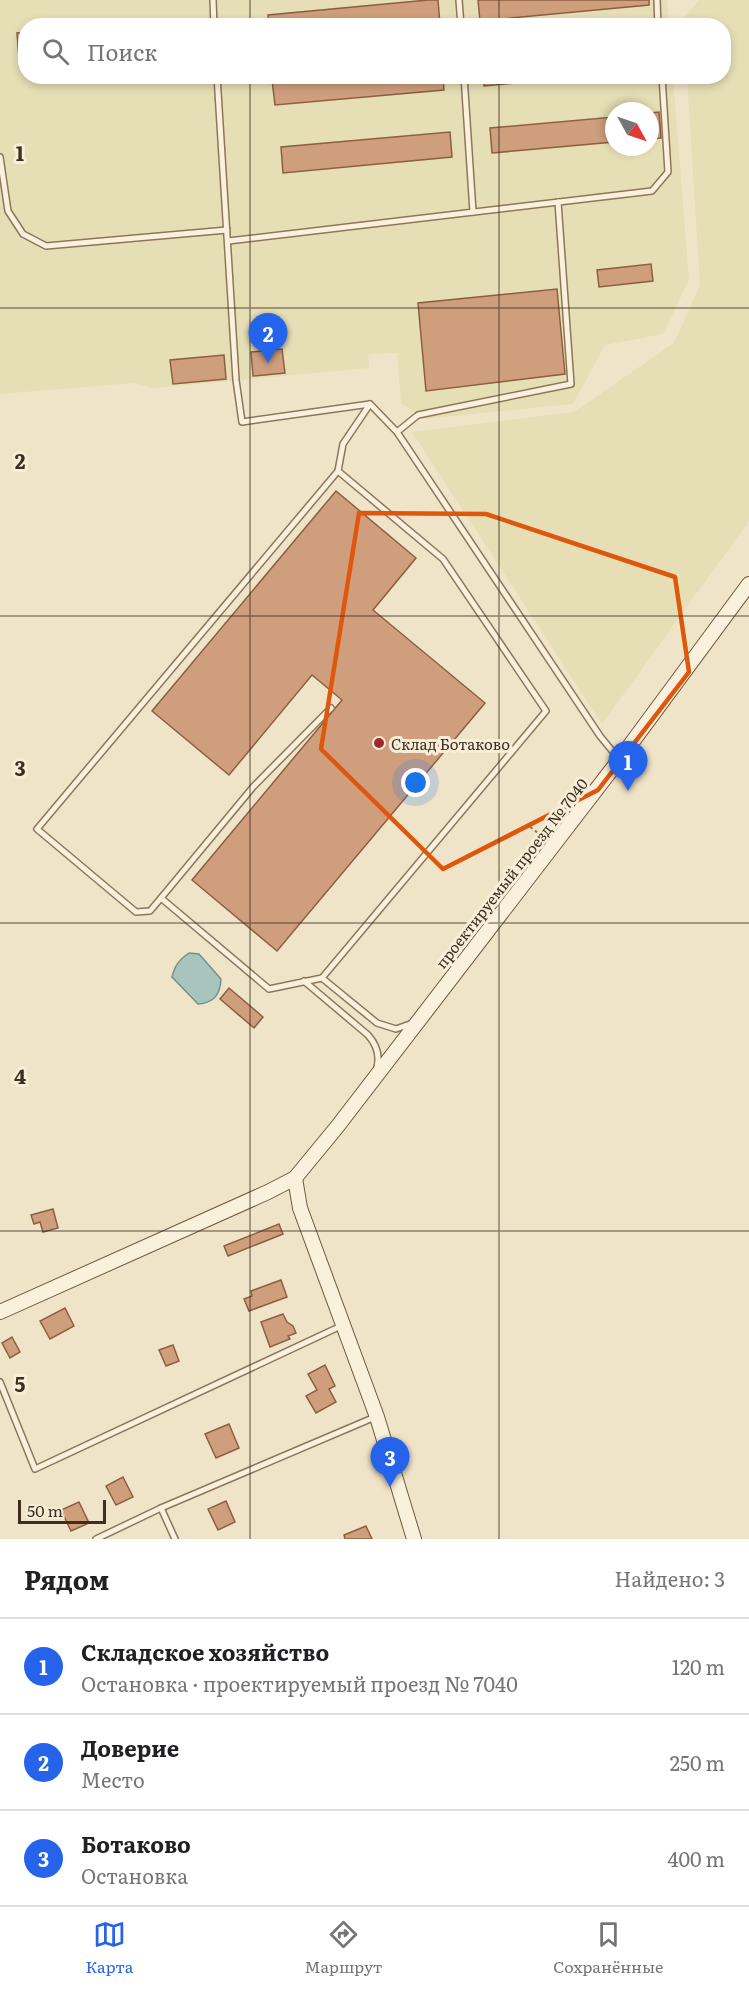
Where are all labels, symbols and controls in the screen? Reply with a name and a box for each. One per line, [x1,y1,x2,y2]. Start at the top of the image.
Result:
search box [18,18,731,84]
icon: search [39,35,72,68]
text: Поиск [87,35,157,68]
north arrow [605,102,659,156]
text: 1 [16,137,24,167]
pin: 2 [248,314,288,363]
text: 2 [15,445,26,475]
place label: Склад Ботаково [391,732,510,755]
marker: Склад Ботаково [372,736,386,750]
pin: 1 [608,742,648,791]
text: 3 [14,752,26,782]
your location [401,768,430,797]
street label: проектируемый проезд № 7040 [429,773,593,973]
text: 4 [14,1060,26,1090]
text: 5 [15,1368,26,1398]
pin: 3 [370,1438,410,1487]
scale bar [18,1497,106,1524]
text: 50 m [27,1498,63,1522]
text: Рядом [24,1559,109,1598]
text: Найдено: 3 [615,1563,725,1593]
text: Складское хозяйство [81,1635,329,1668]
text: 1 [39,1651,48,1681]
text: 120 m [672,1651,725,1681]
text: Остановка · проектируемый проезд № 7040 [81,1668,518,1698]
text: Доверие [81,1731,179,1764]
text: 2 [38,1747,49,1777]
text: 250 m [670,1747,725,1777]
text: Место [81,1764,145,1794]
text: Ботаково [81,1827,191,1860]
text: 3 [38,1843,49,1873]
text: 400 m [667,1843,725,1873]
text: Остановка [81,1860,188,1890]
tab: Карта [86,1918,133,1978]
tab: Маршрут [305,1918,382,1978]
tab: Сохранённые [553,1918,663,1978]

